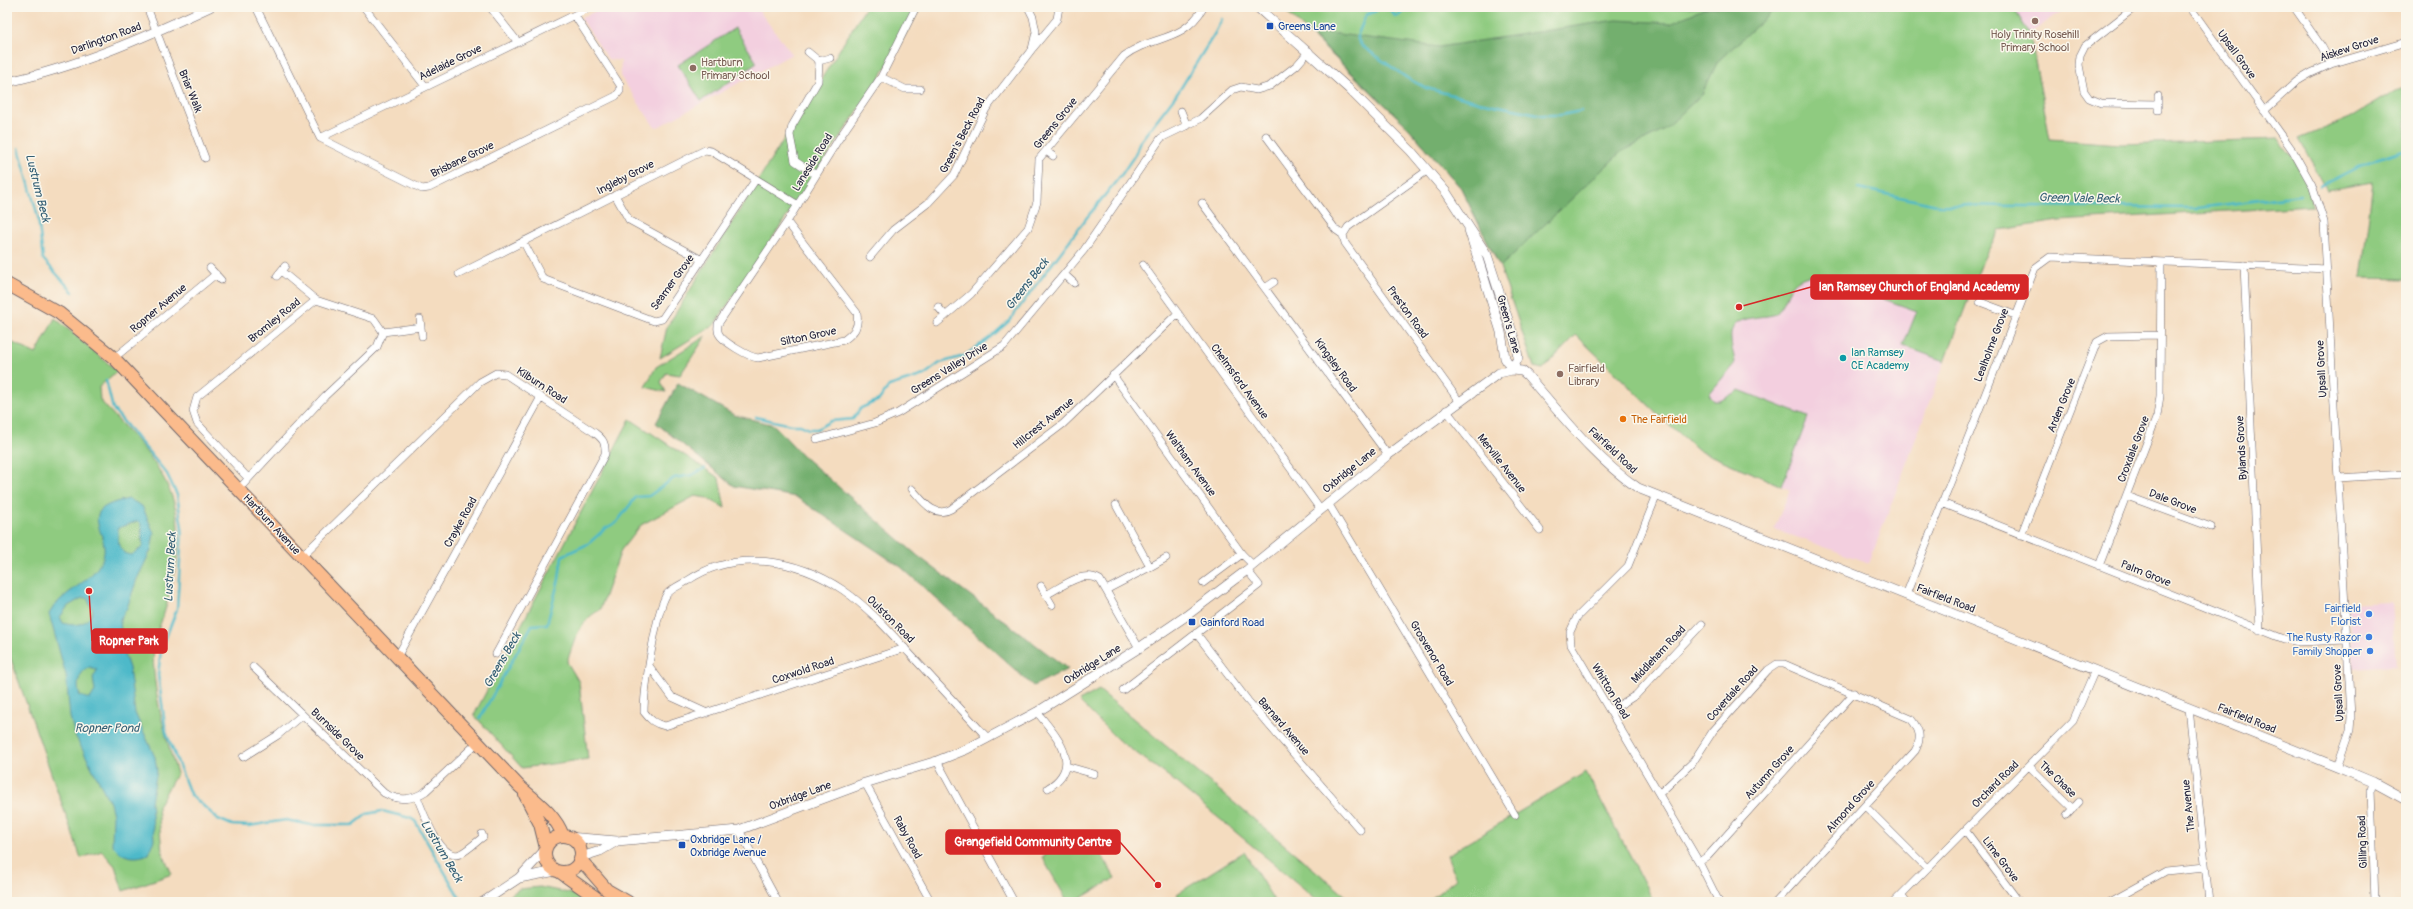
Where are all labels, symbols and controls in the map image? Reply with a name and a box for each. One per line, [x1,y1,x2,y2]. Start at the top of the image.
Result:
marker: Holy Trinity Rosehill Primary School [2030,16,2040,26]
street label: Darlington Road [69,20,143,57]
place label: Greens Lane [1278,20,1336,33]
marker: Greens Lane [1265,21,1275,31]
street label: Upsall Grove [2214,27,2259,82]
place label: Holy Trinity Rosehill Primary School [1991,28,2079,54]
street label: Aiskew Grove [2318,33,2381,64]
street label: Adelaide Grove [417,41,484,83]
place label: Hartburn Primary School [701,56,770,82]
marker: Hartburn Primary School [688,63,698,73]
street label: Briar Walk [176,68,205,115]
street label: Green's Beck Road [937,95,988,176]
street label: Greens Grove [1031,95,1080,152]
street label: Laneside Road [790,131,835,194]
street label: Brisbane Grove [429,138,496,180]
water label: Lustrum Beck [22,152,54,225]
street label: Ingleby Grove [594,157,657,197]
water label: Green Vale Beck [2038,190,2121,207]
street label: Seamer Grove [648,251,697,313]
water label: Greens Beck [1002,255,1053,313]
callout: Ian Ramsey Church of England Academy [1811,275,2028,299]
text: Ian Ramsey Church of England Academy [1818,280,2020,295]
street label: Ropner Avenue [128,281,190,336]
street label: Preston Road [1384,284,1431,341]
street label: Green's Lane [1494,294,1523,355]
street label: Bromley Road [246,295,303,345]
street label: Lealholme Grove [1971,306,2012,384]
street label: Silton Grove [779,324,838,349]
street label: Kingsley Road [1312,336,1359,395]
street label: Greens Valley Drive [909,339,990,397]
street label: Upsall Grove [2313,339,2329,398]
street label: Chelmsford Avenue [1208,341,1272,422]
place label: Ian Ramsey CE Academy [1851,346,1909,372]
marker: Ian Ramsey CE Academy [1838,353,1848,363]
place label: Fairfield Library [1568,362,1605,388]
street label: Kilburn Road [514,364,569,407]
marker: Fairfield Library [1555,369,1565,379]
street label: Arden Grove [2045,376,2078,434]
street label: Hillcrest Avenue [1010,395,1077,452]
place label: The Fairfield [1631,413,1687,426]
marker: The Fairfield [1618,414,1628,424]
street label: Croxdale Grove [2115,414,2152,484]
street label: Bylands Grove [2233,415,2250,481]
street label: Fairfield Road [1586,424,1640,476]
street label: Waltham Avenue [1162,428,1219,499]
street label: Merville Avenue [1475,431,1529,496]
street label: Oxbridge Lane [1320,445,1379,496]
street label: Dale Grove [2147,486,2199,517]
street label: Hartburn Avenue [240,491,303,558]
street label: Crayke Road [441,495,480,550]
water label: Lustrum Beck [161,531,180,602]
street label: Palm Grove [2119,558,2173,590]
street label: Fairfield Road [1915,581,1977,616]
street label: Oulston Road [864,593,917,646]
place label: Fairfield Florist [2324,602,2362,628]
marker: Fairfield Florist [2364,609,2374,619]
place label: Gainford Road [1200,616,1264,629]
marker: Gainford Road [1187,617,1197,627]
street label: Grosvenor Road [1407,618,1456,688]
street label: Middleham Road [1628,623,1688,686]
callout: Ropner Park [92,629,167,653]
water label: Greens Beck [480,629,525,691]
place label: The Rusty Razor [2287,631,2361,644]
marker: The Rusty Razor [2364,632,2374,642]
text: Ropner Park [99,634,160,649]
street label: Oxbridge Lane [1061,641,1124,687]
place label: Family Shopper [2292,645,2362,658]
marker: Family Shopper [2365,646,2375,656]
street label: Coxwold Road [770,654,836,687]
street label: Whitton Road [1589,661,1632,721]
street label: Coverdale Road [1704,663,1761,724]
street label: Upsall Grove [2330,663,2346,722]
street label: Barnard Avenue [1255,695,1312,758]
street label: Fairfield Road [2216,701,2278,736]
street label: Burnside Grove [308,706,367,763]
water label: Ropner Pond [75,721,141,736]
street label: Autumn Grove [1742,742,1797,802]
street label: Orchard Road [1969,758,2022,811]
street label: The Chase [2036,759,2079,801]
street label: Almond Grove [1823,777,1878,835]
street label: Oxbridge Lane [767,778,834,813]
street label: The Avenue [2179,778,2198,833]
street label: Raby Road [891,814,925,861]
street label: Gilling Road [2355,815,2370,869]
water label: Lustrum Beck [417,817,467,886]
callout: Grangefield Community Centre [946,830,1120,854]
place label: Oxbridge Lane / Oxbridge Avenue [690,833,767,859]
street label: Lime Grove [1980,834,2022,885]
text: Grangefield Community Centre [954,835,1113,850]
marker: Oxbridge Lane / Oxbridge Avenue [677,840,687,850]

